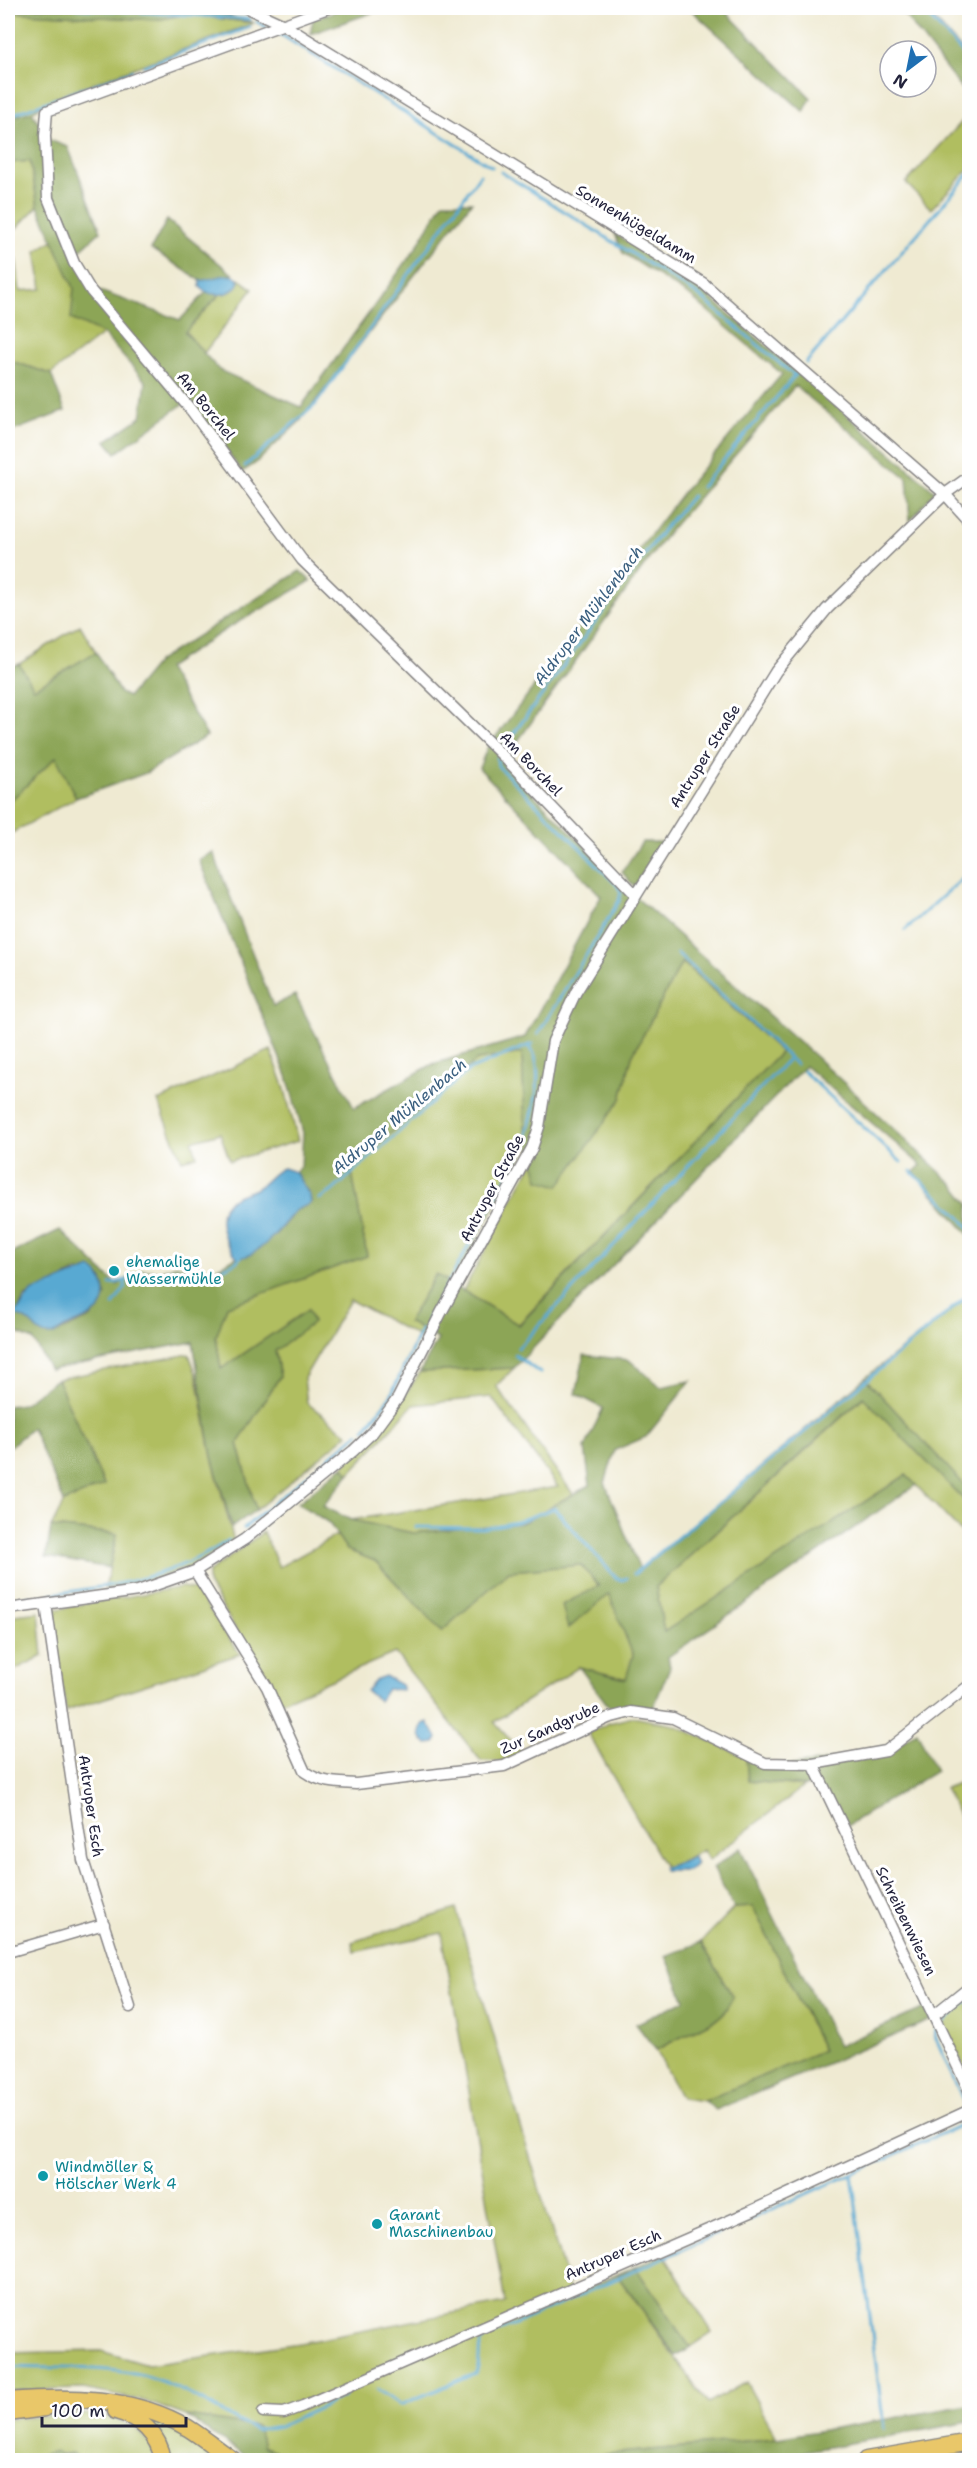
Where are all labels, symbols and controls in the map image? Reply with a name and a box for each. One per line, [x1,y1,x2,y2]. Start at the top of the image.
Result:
north arrow [878,39,938,99]
text: N [889,69,911,94]
street label: Sonnenhügeldamm [572,180,700,268]
street label: Am Borchel [172,368,240,445]
water label: Aldruper Mühlenbach [529,541,648,689]
street label: Antruper Straße [665,700,745,812]
street label: Am Borchel [495,728,567,801]
water label: Aldruper Mühlenbach [328,1054,471,1179]
street label: Antruper Straße [455,1131,529,1245]
place label: ehemalige Wassermühle [126,1252,222,1289]
marker: ehemalige Wassermühle [107,1264,121,1278]
street label: Zur Sandgrube [497,1697,603,1759]
street label: Antruper Esch [74,1753,108,1859]
street label: Schreibenwiesen [871,1863,941,1979]
place label: Windmöller & Hölscher Werk 4 [55,2157,176,2194]
marker: Windmöller & Hölscher Werk 4 [36,2169,50,2183]
place label: Garant Maschinenbau [389,2205,494,2242]
marker: Garant Maschinenbau [370,2217,384,2231]
street label: Antruper Esch [562,2225,664,2285]
scale bar [42,2390,186,2428]
text: 100 m [51,2399,105,2423]

